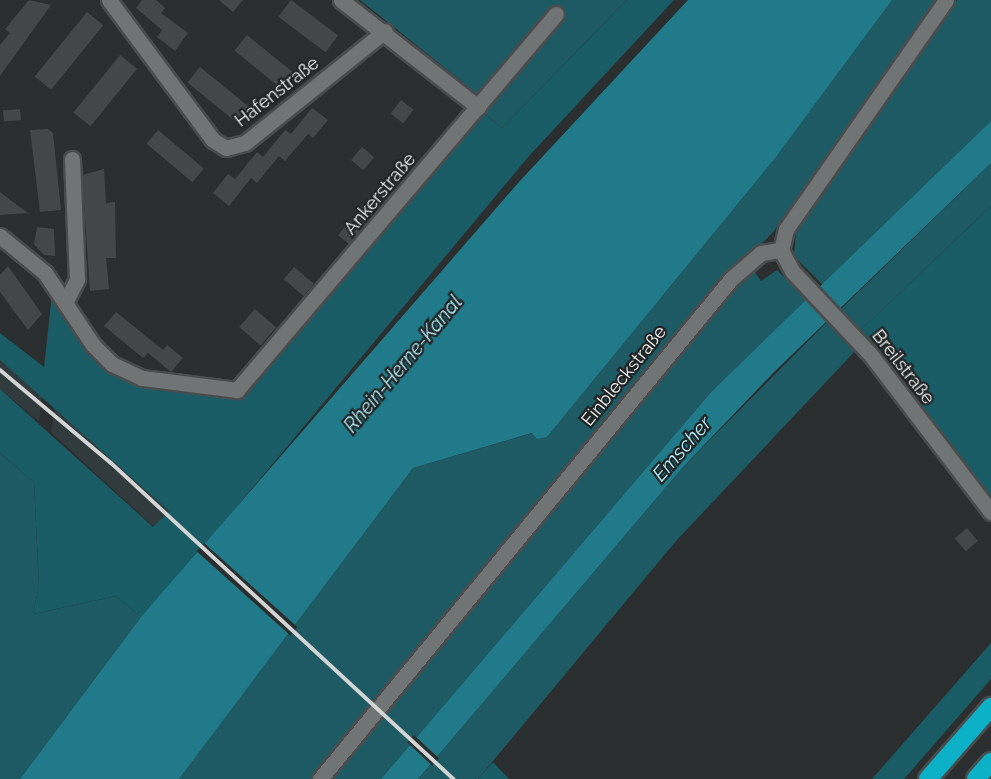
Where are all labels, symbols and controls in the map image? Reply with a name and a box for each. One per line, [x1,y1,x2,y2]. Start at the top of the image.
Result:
street label: Hafenstraße [231,52,323,132]
street label: Ankerstraße [340,149,420,239]
water label: Rhein-Herne-Kanal [339,291,467,437]
street label: Einbleckstraße [577,322,671,430]
street label: Breilstraße [867,325,939,409]
water label: Emscher [647,412,717,486]

